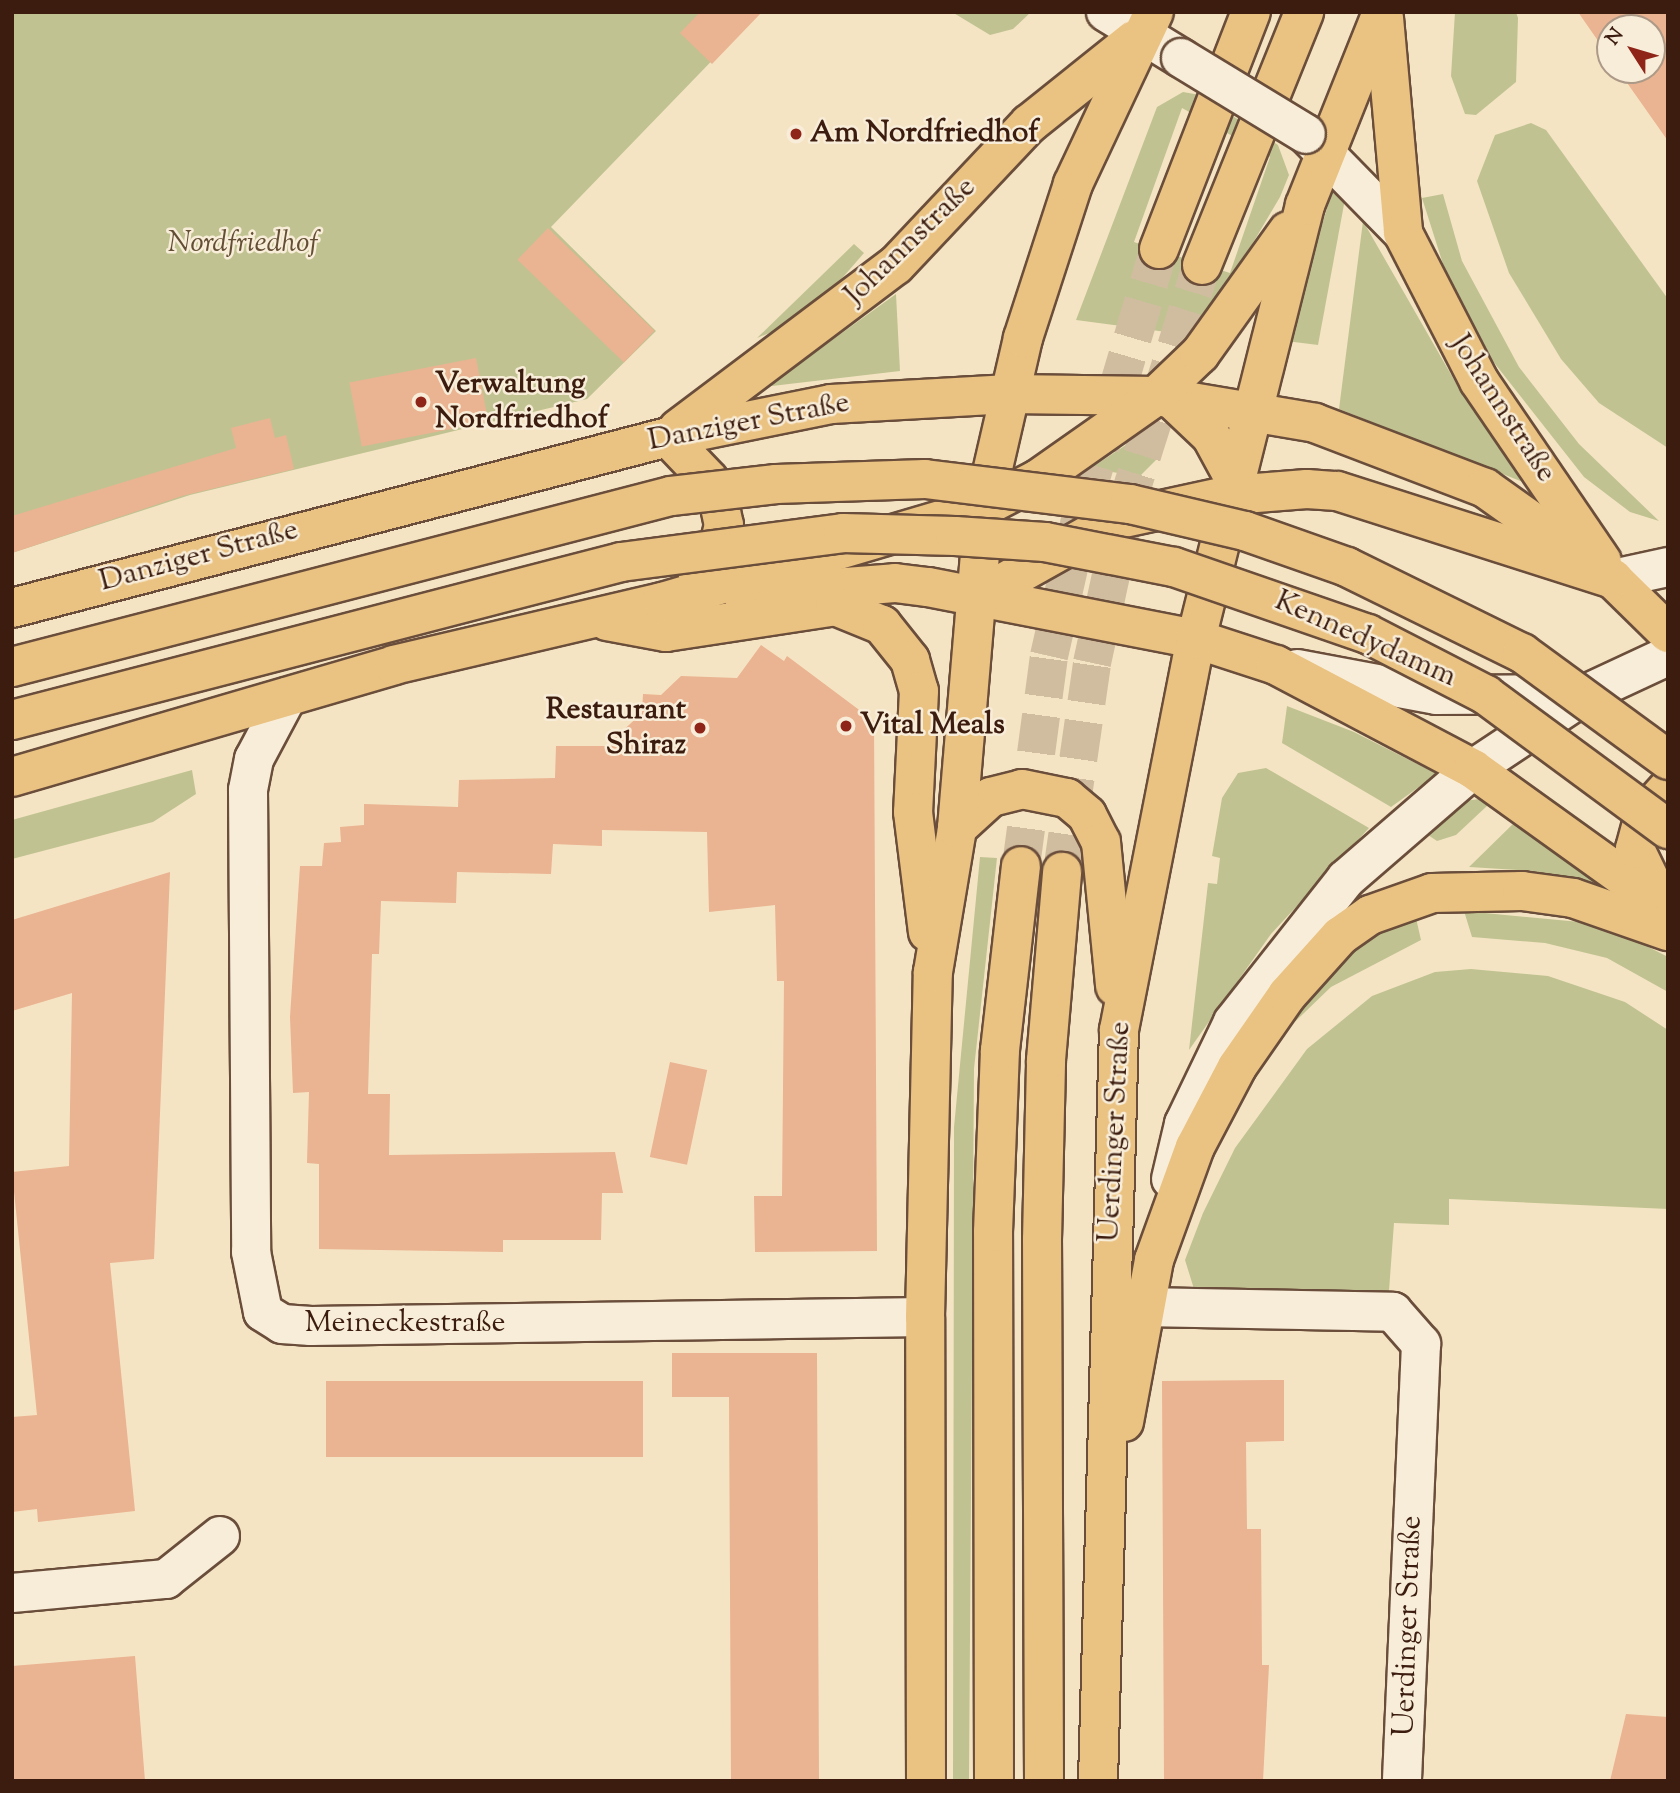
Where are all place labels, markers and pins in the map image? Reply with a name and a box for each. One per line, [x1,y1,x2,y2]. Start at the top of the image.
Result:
place label: Am Nordfriedhof [810,116,1039,152]
marker: Am Nordfriedhof [788,126,804,142]
place label: Verwaltung Nordfriedhof [435,367,608,438]
marker: Verwaltung Nordfriedhof [413,394,429,410]
place label: Restaurant Shiraz [546,693,686,764]
place label: Vital Meals [860,708,1005,744]
marker: Vital Meals [838,718,854,734]
marker: Restaurant Shiraz [692,720,708,736]

